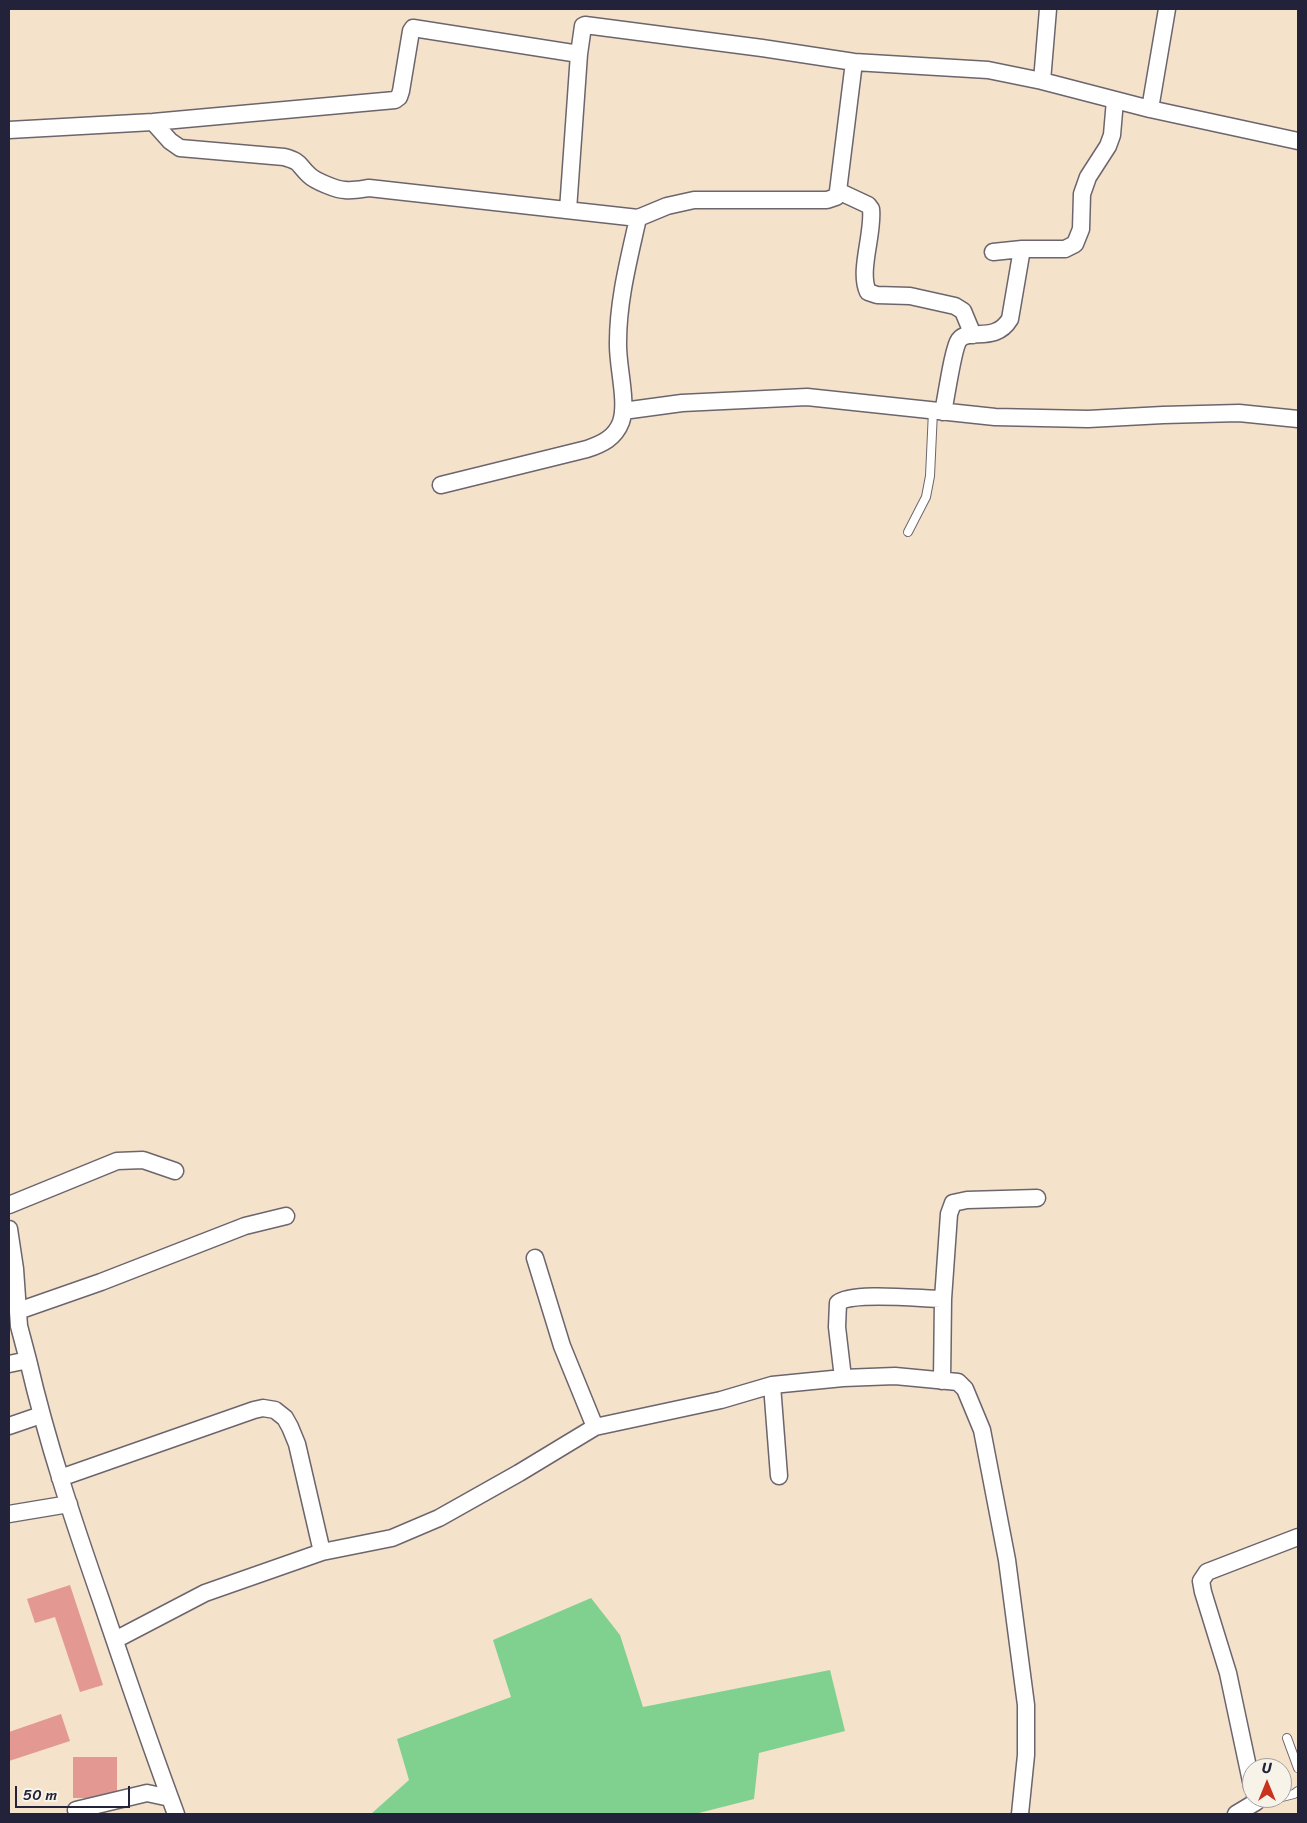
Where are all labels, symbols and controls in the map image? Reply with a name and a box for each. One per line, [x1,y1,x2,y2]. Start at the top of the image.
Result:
text: U [1262,1756,1272,1781]
north arrow [1242,1758,1292,1808]
scale bar [18,1776,132,1808]
text: 50 m [23,1782,57,1808]

